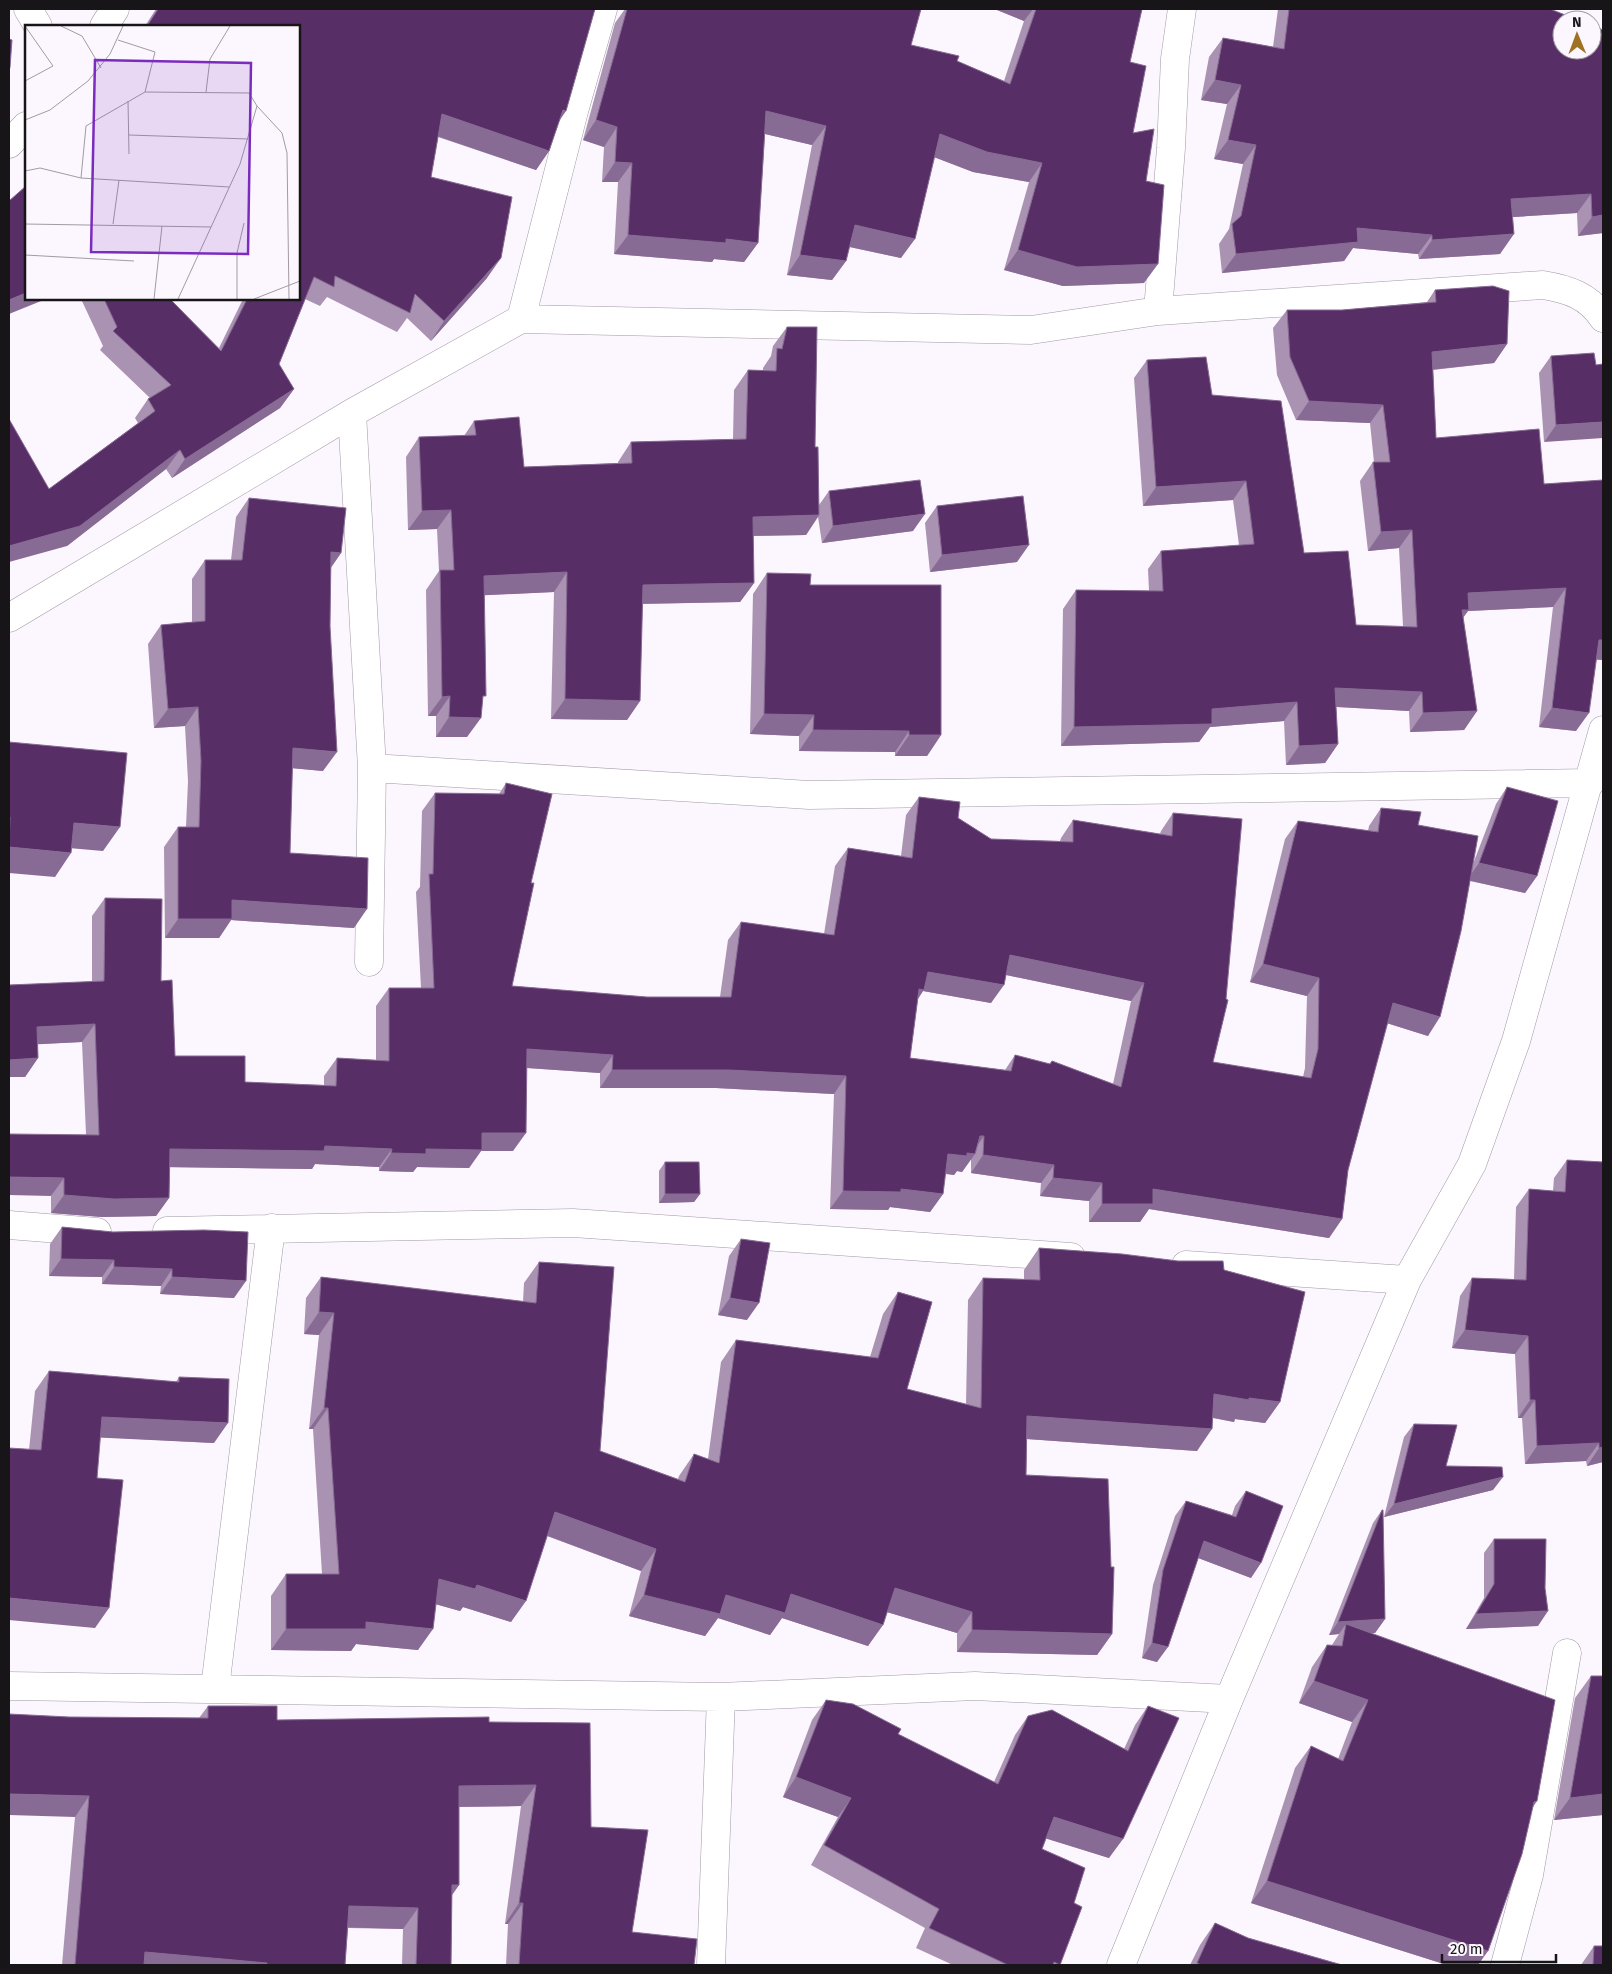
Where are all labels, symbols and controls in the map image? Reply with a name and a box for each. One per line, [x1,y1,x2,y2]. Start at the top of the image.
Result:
north arrow [1552,10,1602,60]
text: N [1572,14,1582,31]
inset map [25,25,300,300]
scale bar [1442,1932,1556,1964]
text: 20 m [1450,1940,1483,1958]

